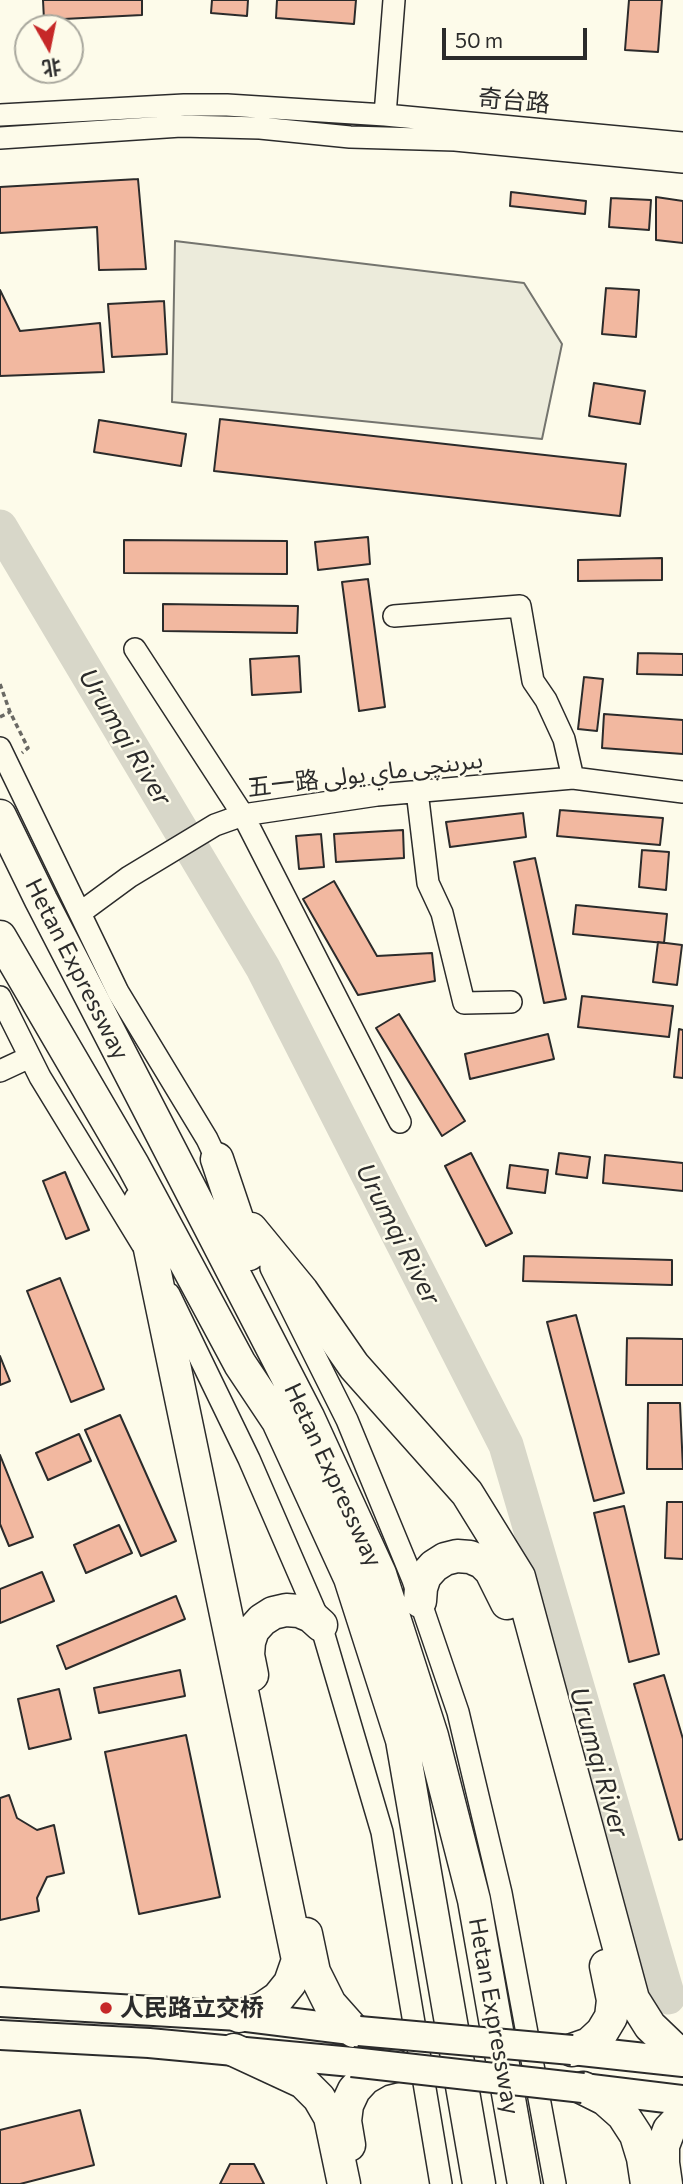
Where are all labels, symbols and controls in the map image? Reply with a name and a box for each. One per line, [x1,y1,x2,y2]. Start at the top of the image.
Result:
north arrow [14,14,84,84]
scale bar [445,14,590,58]
text: 50 m [455,27,503,52]
text: 北 [41,55,63,81]
street label: 奇台路 [477,84,551,118]
water label: Urumqi River [72,663,178,811]
street label: 五一路 بىرىنچى ماي يولى [246,745,484,803]
street label: Hetan Expressway [19,874,135,1064]
water label: Urumqi River [349,1158,447,1310]
street label: Hetan Expressway [278,1379,388,1571]
water label: Urumqi River [563,1683,635,1841]
street label: Hetan Expressway [462,1915,526,2117]
place label: 人民路立交桥 [120,1994,264,2022]
marker: 人民路立交桥 [98,2000,114,2016]

